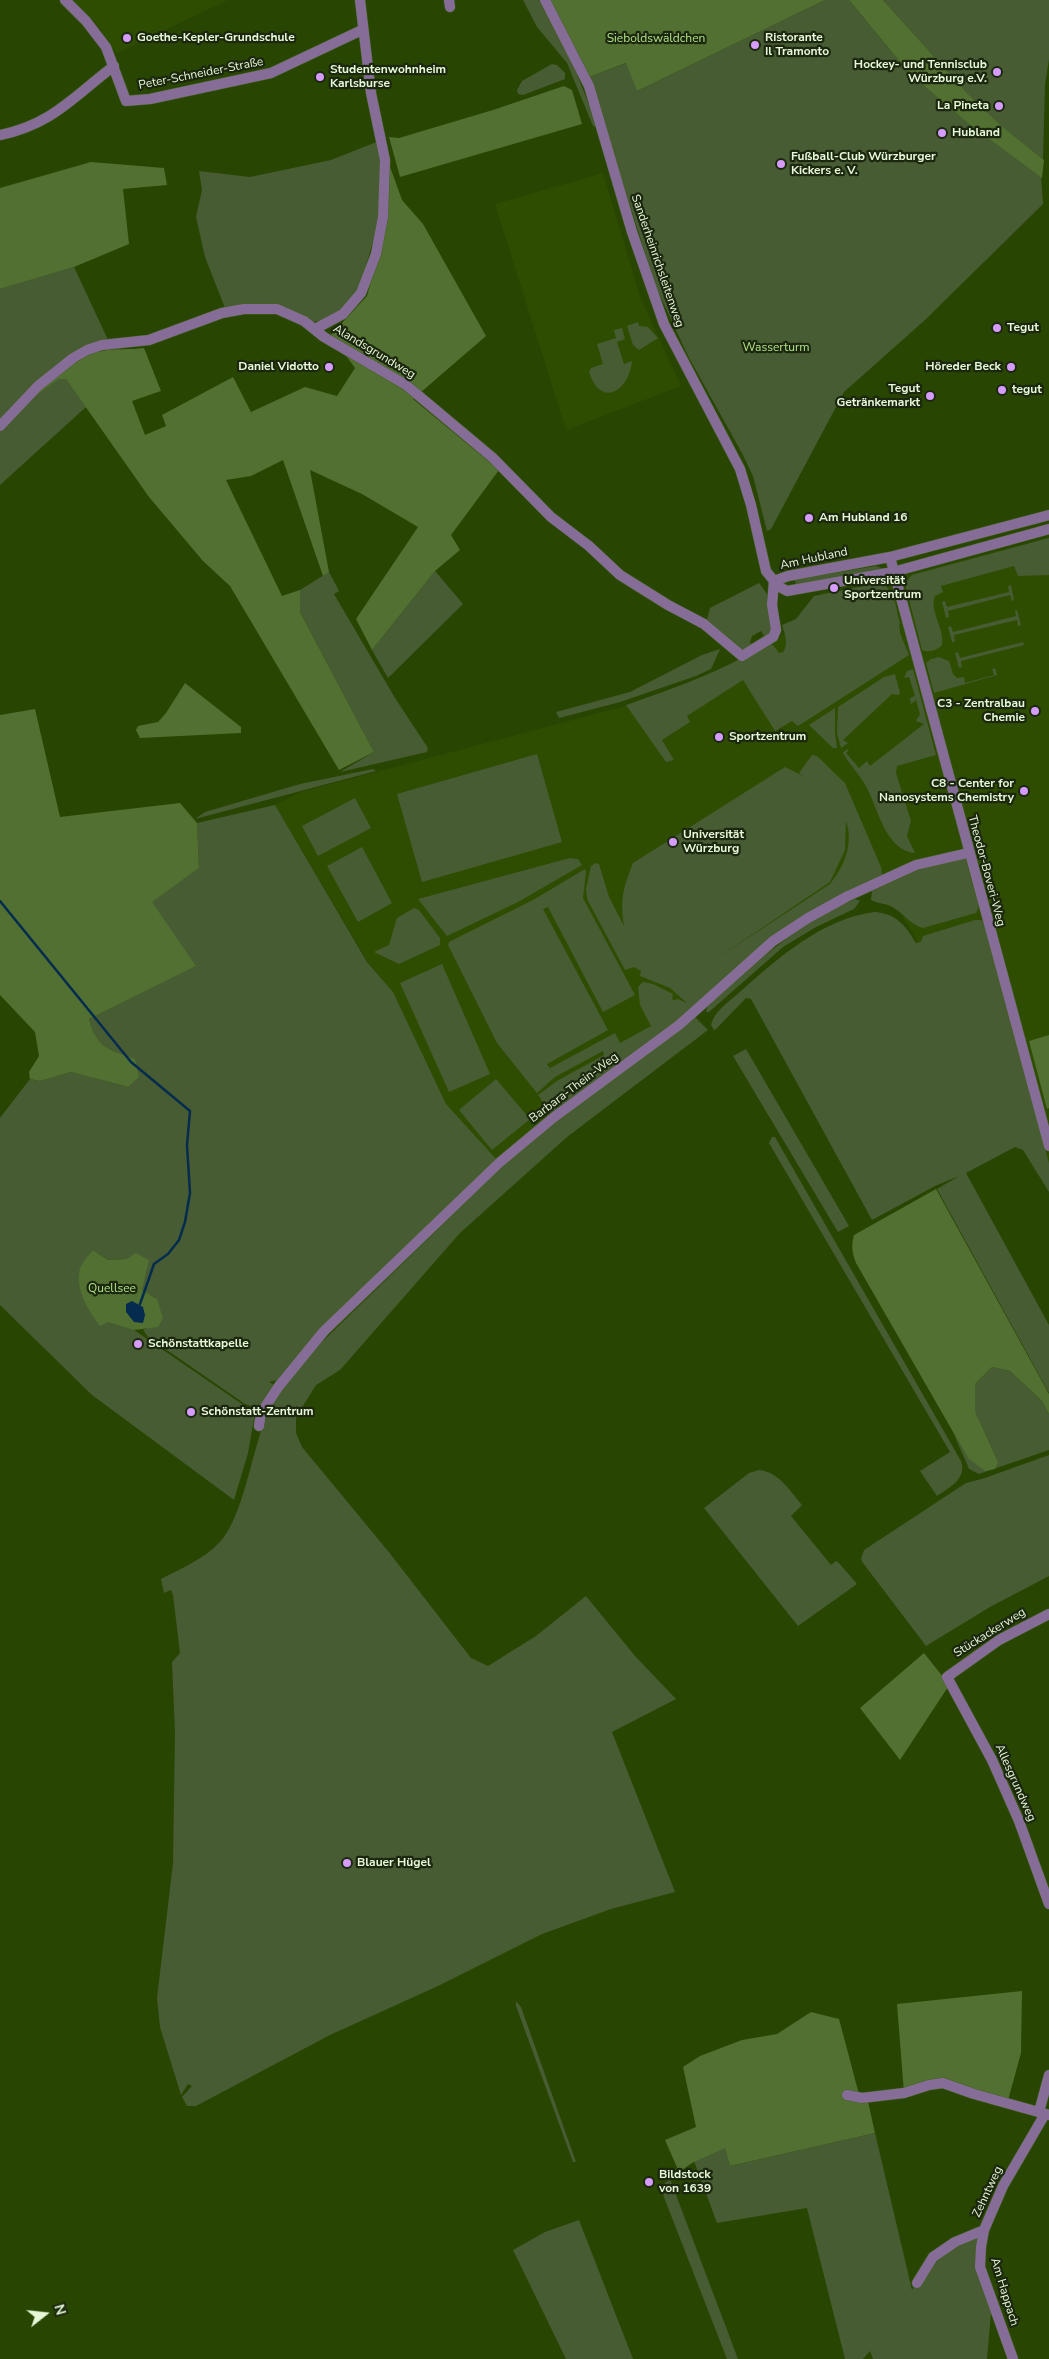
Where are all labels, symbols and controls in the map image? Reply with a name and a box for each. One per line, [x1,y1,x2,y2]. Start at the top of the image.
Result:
place label: Goethe-Kepler-Grundschule [137,31,295,45]
place label: Ristorante Il Tramonto [765,31,829,59]
marker: Goethe-Kepler-Grundschule [121,32,133,44]
park label: Sieboldswäldchen [607,32,705,46]
marker: Ristorante Il Tramonto [749,39,761,51]
street label: Peter-Schneider-Straße [137,55,265,93]
place label: Hockey- und Tennisclub Würzburg e.V. [854,58,987,86]
place label: Studentenwohnheim Karlsburse [330,63,446,91]
marker: Hockey- und Tennisclub Würzburg e.V. [991,66,1003,78]
marker: Studentenwohnheim Karlsburse [314,71,326,83]
place label: La Pineta [937,99,989,113]
marker: La Pineta [993,100,1005,112]
place label: Hubland [952,126,1000,140]
marker: Hubland [936,127,948,139]
place label: Fußball-Club Würzburger Kickers e. V. [791,150,936,178]
marker: Fußball-Club Würzburger Kickers e. V. [775,158,787,170]
street label: Sanderheinrichsleitenweg [627,193,687,329]
place label: Tegut [1007,321,1039,335]
street label: Alandsgrundweg [330,322,418,382]
marker: Tegut [991,322,1003,334]
park label: Wasserturm [743,341,809,355]
place label: Daniel Vidotto [238,360,319,374]
place label: Höreder Beck [925,360,1001,374]
marker: Daniel Vidotto [323,361,335,373]
marker: Höreder Beck [1005,361,1017,373]
place label: Tegut Getränkemarkt [836,382,920,410]
place label: tegut [1012,383,1042,397]
marker: tegut [996,384,1008,396]
marker: Tegut Getränkemarkt [924,390,936,402]
place label: Am Hubland 16 [819,511,907,525]
marker: Am Hubland 16 [803,512,815,524]
street label: Am Hubland [779,545,849,573]
place label: Universität Sportzentrum [844,574,921,602]
marker: Universität Sportzentrum [828,582,840,594]
place label: C3 - Zentralbau Chemie [937,697,1025,725]
marker: C3 - Zentralbau Chemie [1029,705,1041,717]
place label: Sportzentrum [729,730,806,744]
marker: Sportzentrum [713,731,725,743]
place label: C8 - Center for Nanosystems Chemistry [879,777,1014,805]
marker: C8 - Center for Nanosystems Chemistry [1018,785,1030,797]
street label: Theodor-Boveri-Weg [964,814,1008,928]
place label: Universität Würzburg [683,828,744,856]
marker: Universität Würzburg [667,836,679,848]
street label: Barbara-Thein-Weg [527,1050,621,1126]
park label: Quellsee [88,1282,136,1296]
place label: Schönstattkapelle [148,1337,249,1351]
marker: Schönstattkapelle [132,1338,144,1350]
place label: Schönstatt-Zentrum [201,1405,314,1419]
marker: Schönstatt-Zentrum [185,1406,197,1418]
street label: Stückackerweg [951,1605,1029,1661]
street label: Allesgrundweg [991,1742,1039,1824]
place label: Blauer Hügel [357,1856,431,1870]
marker: Blauer Hügel [341,1857,353,1869]
street label: Zehntweg [970,2164,1006,2220]
place label: Bildstock von 1639 [659,2168,711,2196]
marker: Bildstock von 1639 [643,2176,655,2188]
street label: Am Happach [987,2256,1021,2328]
north arrow [20,2289,70,2339]
text: N [49,2302,70,2317]

